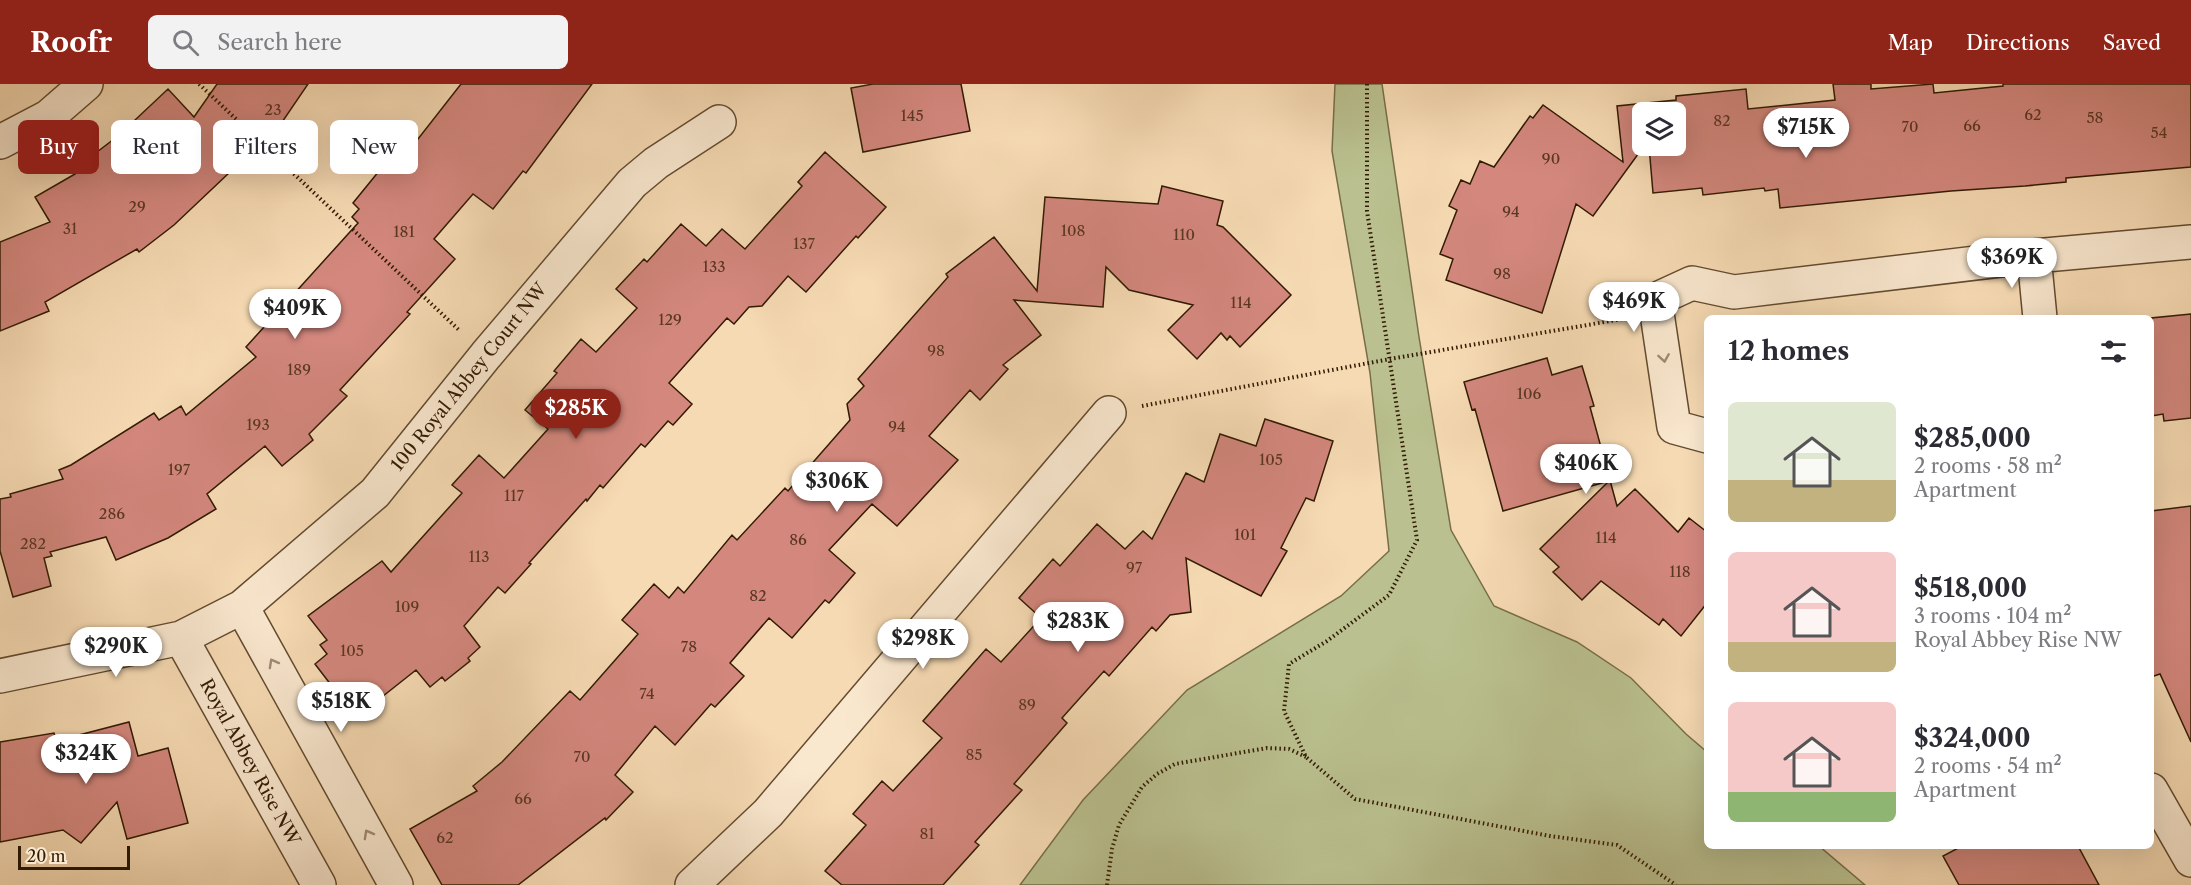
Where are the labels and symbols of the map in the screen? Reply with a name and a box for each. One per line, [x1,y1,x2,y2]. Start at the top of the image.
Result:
house number: 23 [265,100,281,119]
house number: 62 [2024,105,2042,124]
house number: 145 [900,106,924,125]
pin: $715K [1764,108,1848,159]
house number: 58 [2086,108,2104,127]
house number: 82 [1713,111,1731,130]
house number: 66 [1963,116,1981,135]
house number: 70 [1902,117,1918,136]
house number: 54 [2151,123,2167,142]
house number: 90 [1542,149,1560,168]
house number: 29 [128,197,146,216]
house number: 94 [1502,202,1520,221]
house number: 31 [63,219,78,238]
house number: 108 [1061,221,1085,240]
house number: 181 [393,222,415,241]
house number: 110 [1173,225,1195,244]
house number: 137 [793,234,816,253]
pin: $369K [1970,238,2054,289]
house number: 133 [703,257,725,276]
house number: 98 [1493,264,1511,283]
street label: 100 Royal Abbey Court NW [386,278,552,475]
pin: $469K [1592,282,1676,333]
pin: $409K [253,289,337,340]
house number: 114 [1230,293,1252,312]
house number: 129 [658,310,682,329]
house number: 98 [927,341,945,360]
one-way arrow [1657,354,1669,363]
house number: 189 [287,360,311,379]
house number: 106 [1517,384,1542,403]
pin: $285K [534,389,618,440]
house number: 193 [246,415,270,434]
house number: 94 [888,417,906,436]
pin: $406K [1544,444,1628,495]
house number: 105 [1259,450,1283,469]
house number: 197 [168,460,191,479]
pin: $306K [795,462,879,513]
house number: 117 [504,486,525,505]
house number: 286 [99,504,125,523]
house number: 101 [1234,525,1257,544]
house number: 114 [1595,528,1617,547]
house number: 86 [789,530,807,549]
house number: 282 [20,534,46,553]
house number: 113 [469,547,489,566]
house number: 97 [1126,558,1143,577]
house number: 118 [1669,562,1691,581]
house number: 82 [749,586,767,605]
house number: 109 [395,597,419,616]
pin: $283K [1036,602,1120,653]
pin: $298K [881,619,965,670]
pin: $290K [74,627,158,678]
house number: 78 [681,637,697,656]
house number: 105 [340,641,364,660]
one-way arrow [269,659,280,669]
street label: Royal Abbey Rise NW [195,675,306,850]
pin: $518K [299,682,383,733]
house number: 74 [639,684,655,703]
house number: 89 [1018,695,1036,714]
pin: $324K [44,734,128,785]
house number: 85 [965,745,983,764]
house number: 70 [574,747,590,766]
house number: 66 [514,789,532,808]
house number: 81 [919,824,935,843]
house number: 62 [436,828,454,847]
one-way arrow [364,830,375,840]
scale bar [18,843,130,870]

